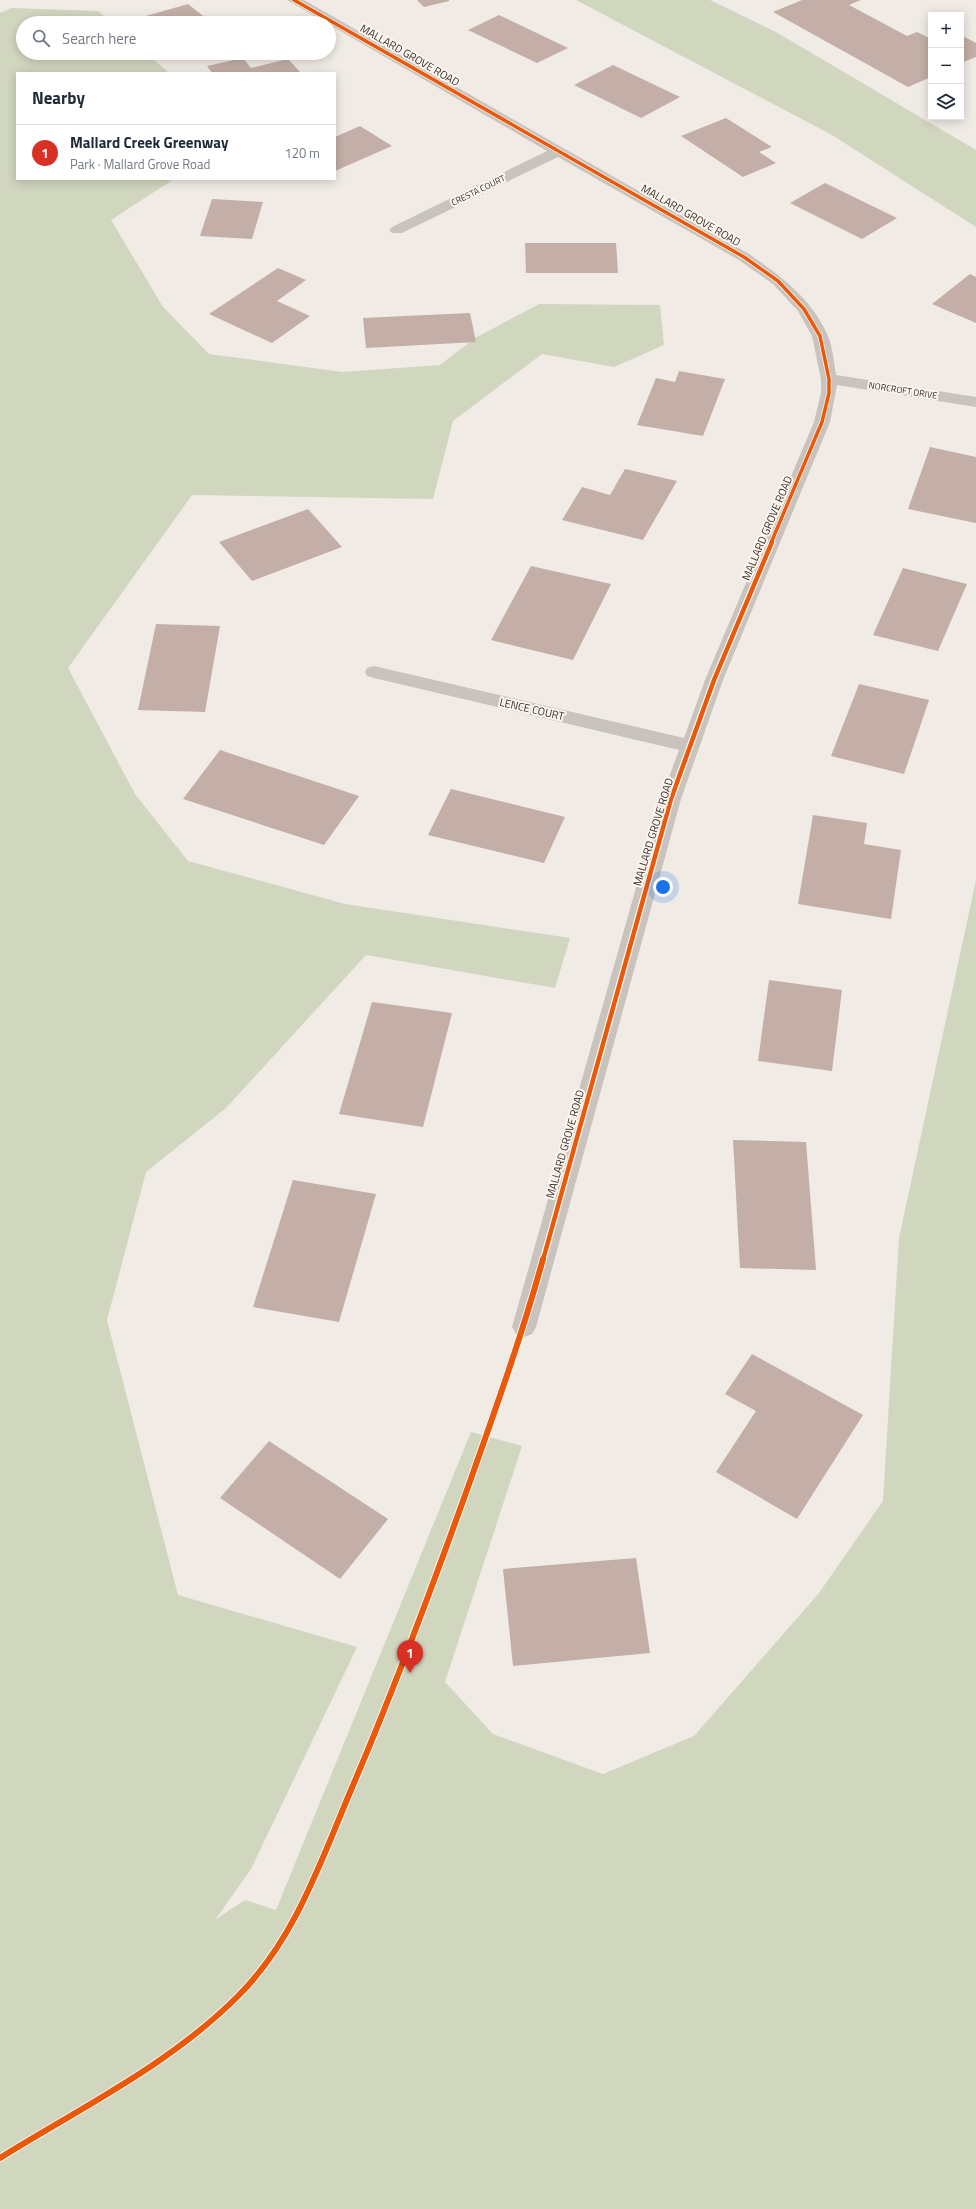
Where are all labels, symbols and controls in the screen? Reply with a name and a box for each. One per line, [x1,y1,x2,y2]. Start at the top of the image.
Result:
map controls [928,12,964,120]
button: + [928,12,964,48]
search box [16,16,336,60]
street label: MALLARD GROVE ROAD [357,20,463,90]
icon: search [30,27,52,49]
text: Search here [62,27,136,50]
button: − [928,48,964,84]
button: layers [928,84,964,120]
text: Nearby [32,85,85,111]
text: Mallard Creek Greenway [70,131,228,154]
text: 1 [41,143,49,163]
text: 120 m [284,143,320,163]
text: Park · Mallard Grove Road [70,154,210,174]
street label: CRESTA COURT [449,171,507,209]
street label: MALLARD GROVE ROAD [638,180,744,250]
street label: NORCROFT DRIVE [868,378,938,402]
street label: MALLARD GROVE ROAD [738,473,796,583]
street label: LENCE COURT [498,694,566,724]
street label: MALLARD GROVE ROAD [629,776,677,888]
your location [653,877,673,897]
street label: MALLARD GROVE ROAD [542,1088,588,1200]
pin: 1 [397,1640,423,1673]

